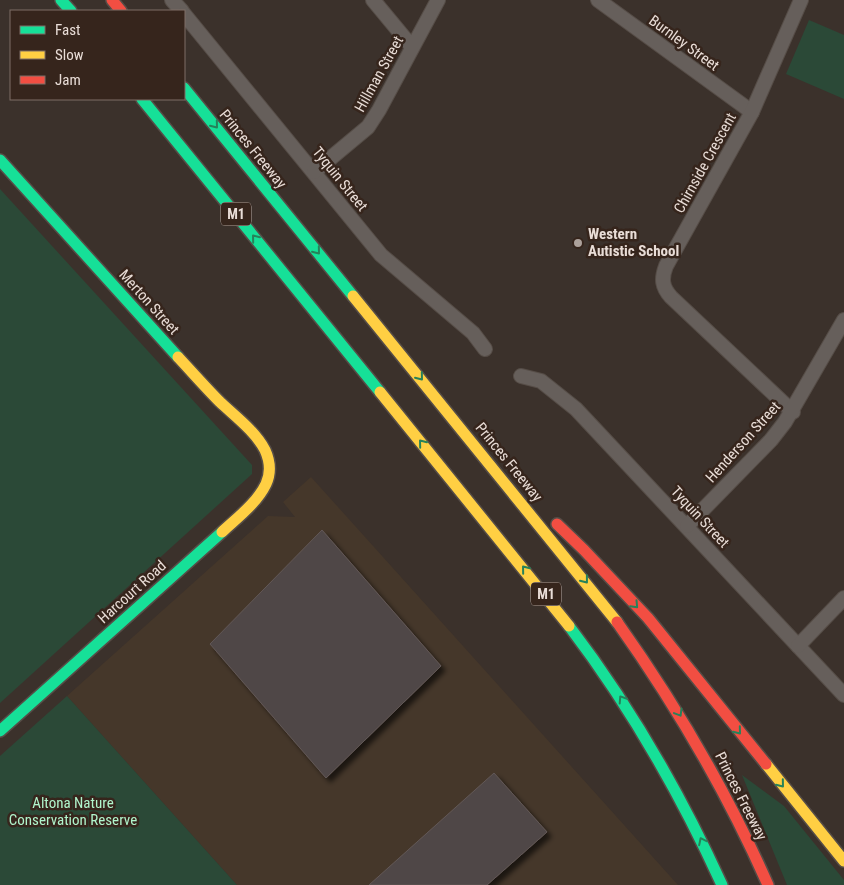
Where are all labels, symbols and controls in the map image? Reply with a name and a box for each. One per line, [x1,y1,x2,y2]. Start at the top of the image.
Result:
legend [10,10,185,100]
street label: Burnley Street [645,11,723,75]
text: Fast [55,21,80,39]
street label: Hillman Street [351,33,407,115]
text: Slow [55,46,84,64]
text: Jam [55,71,81,89]
street label: Princes Freeway [216,106,290,192]
street label: Chirnside Crescent [670,110,740,216]
one-way arrow [209,120,218,129]
street label: Tyquin Street [309,143,371,215]
road number: M1 [221,202,251,225]
place label: Western Autistic School [588,225,679,260]
one-way arrow [253,235,261,244]
marker: Western Autistic School [572,237,584,249]
one-way arrow [312,246,321,255]
street label: Merton Street [115,266,183,338]
one-way arrow [414,371,423,380]
street label: Henderson Street [702,398,784,486]
street label: Princes Freeway [472,419,546,505]
one-way arrow [420,440,428,449]
street label: Tyquin Street [667,483,733,551]
street label: Harcourt Road [94,557,170,627]
one-way arrow [522,566,531,575]
one-way arrow [580,574,588,583]
road number: M1 [531,582,561,606]
one-way arrow [630,600,639,609]
one-way arrow [619,696,628,705]
one-way arrow [672,707,682,716]
one-way arrow [733,725,741,734]
street label: Princes Freeway [711,749,771,843]
one-way arrow [776,778,784,787]
park label: Altona Nature Conservation Reserve [9,794,137,829]
one-way arrow [698,837,708,846]

